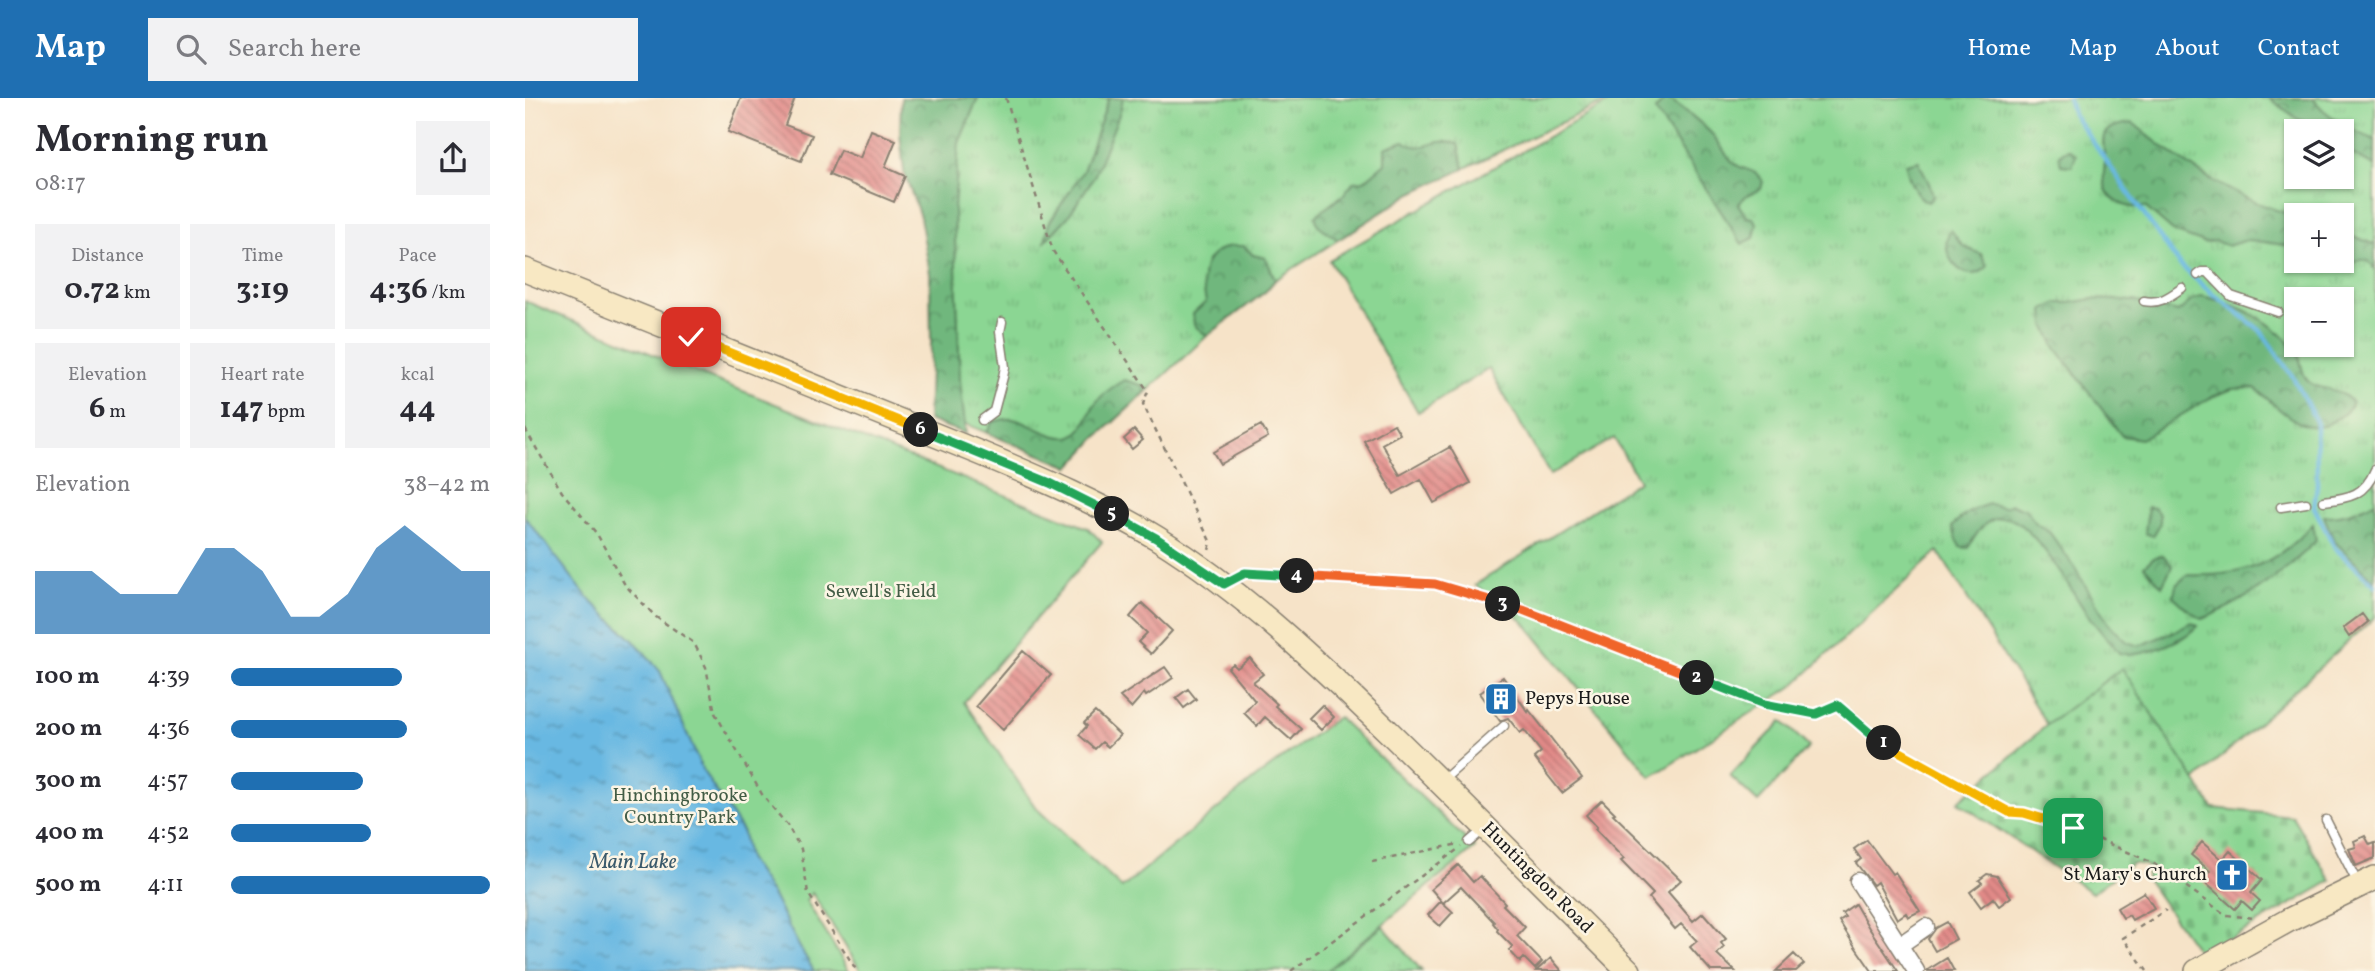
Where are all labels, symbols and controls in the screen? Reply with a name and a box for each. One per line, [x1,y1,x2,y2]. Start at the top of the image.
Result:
search box [148,18,638,81]
text: Map [35,26,106,72]
icon: search [172,30,210,68]
text: Search here [228,31,361,67]
text: Home [1967,32,2031,66]
text: Map [2069,32,2117,66]
text: About [2155,32,2220,66]
text: Contact [2258,32,2340,66]
text: Morning run [35,115,269,168]
map controls [2284,119,2354,357]
button: layers [2284,119,2354,189]
button: share [416,121,490,195]
text: 08:17 [35,168,86,200]
button: + [2284,203,2354,273]
text: Distance [71,243,144,269]
text: Time [242,243,283,269]
text: Pace [398,243,437,269]
text: 0.72 [64,269,120,311]
text: 3:19 [236,269,289,311]
text: 4:36 [369,269,428,311]
text: km [120,280,151,306]
text: /km [428,280,466,306]
button: − [2284,287,2354,357]
pin [661,307,721,367]
icon: check [672,318,710,356]
text: Elevation [68,362,147,388]
text: Heart rate [221,362,304,388]
text: kcal [401,362,434,388]
text: 6 [89,388,105,430]
text: 147 [219,388,264,430]
text: 44 [399,388,436,430]
text: m [105,399,126,425]
text: bpm [264,399,306,425]
pin: 6 [903,412,939,448]
text: 6 [915,416,926,442]
text: Elevation [35,469,131,501]
text: 38–42 m [404,469,490,501]
pin: 5 [1095,496,1129,532]
text: 5 [1107,500,1116,526]
pin: 4 [1279,559,1315,594]
text: 4 [1291,562,1302,588]
park label: Sewell's Field [825,579,937,605]
pin: 3 [1485,587,1521,622]
text: 3 [1498,590,1507,616]
pin: 2 [1679,660,1715,696]
text: 100 m [35,661,100,693]
text: 4:39 [147,661,189,693]
text: 2 [1692,664,1701,690]
building icon: Pepys House [1482,680,1520,718]
place label: Pepys House [1525,686,1630,712]
text: 200 m [35,713,102,745]
text: 4:36 [147,713,190,745]
pin: 1 [1867,726,1901,760]
text: 1 [1880,729,1887,755]
text: 300 m [35,765,102,797]
text: 4:57 [147,765,188,797]
park label: Hinchingbrooke Country Park [613,783,747,831]
pin [2043,798,2103,858]
icon: arrive [2054,809,2092,847]
street label: Huntingdon Road [1475,816,1599,940]
text: 400 m [35,817,104,849]
text: 4:52 [147,817,190,849]
water label: Main Lake [589,848,677,877]
church icon: St Mary's Church [2213,856,2251,894]
place label: St Mary's Church [2063,862,2207,888]
text: 500 m [35,869,101,901]
text: 4:11 [147,869,184,901]

